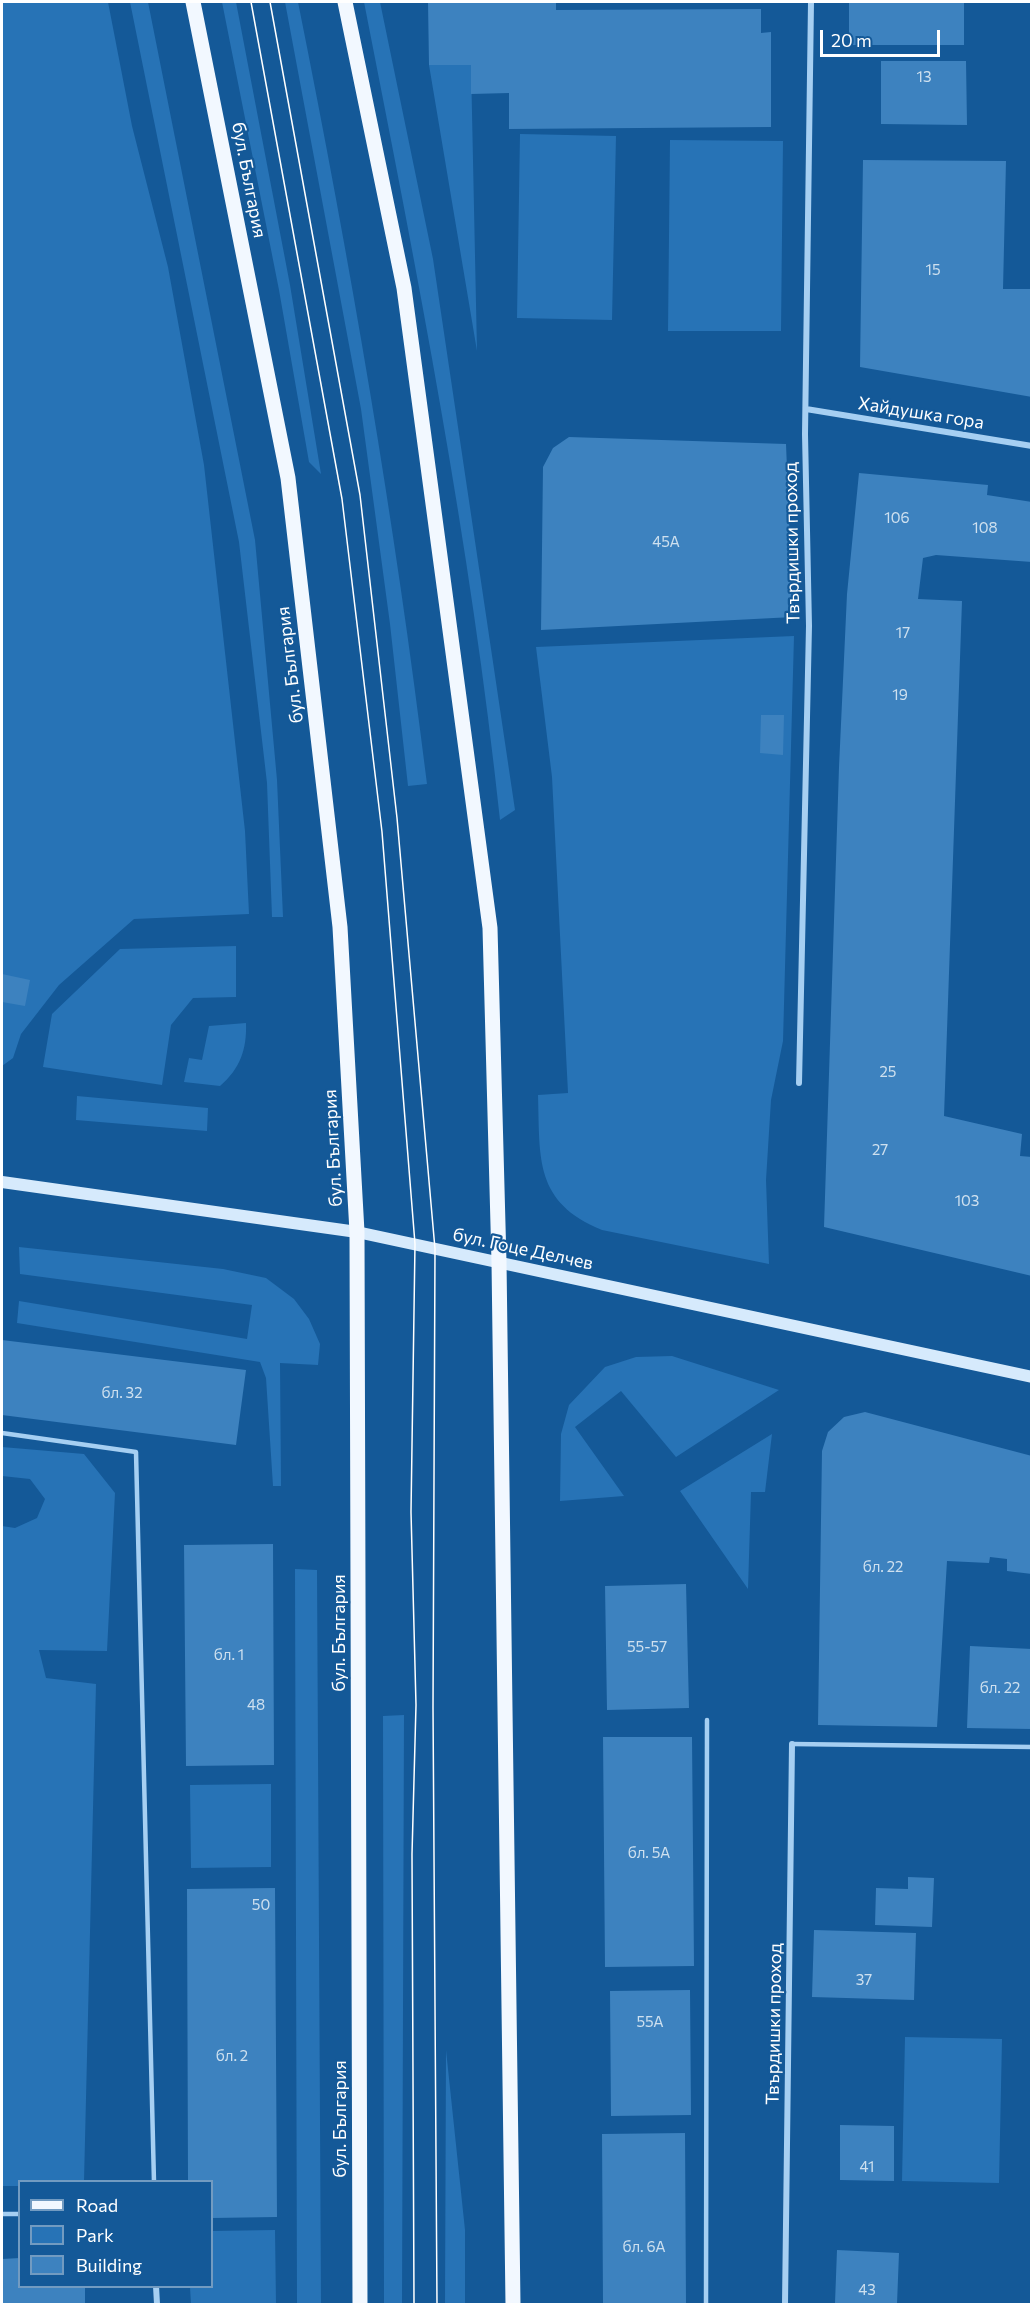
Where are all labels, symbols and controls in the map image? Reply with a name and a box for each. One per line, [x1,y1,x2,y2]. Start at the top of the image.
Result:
scale bar [823,18,943,56]
text: 20 m [831,29,872,51]
house number: 13 [917,68,931,86]
street label: бул. България [227,120,271,240]
house number: 15 [925,261,941,279]
street label: Хайдушка гора [856,392,986,434]
street label: Твърдишки проход [780,462,804,624]
house number: 106 [884,509,910,527]
house number: 108 [972,519,998,537]
house number: 45A [652,533,680,551]
street label: бул. България [272,605,308,725]
house number: 17 [896,624,910,642]
house number: 19 [892,686,908,704]
house number: 25 [880,1063,896,1081]
street label: бул. България [319,1089,347,1207]
house number: 27 [872,1141,888,1159]
house number: 103 [955,1192,979,1210]
street label: бул. Гоце Делчев [451,1224,595,1274]
house number: бл. 32 [102,1384,142,1402]
house number: бл. 22 [863,1558,903,1576]
street label: бул. България [328,1574,350,1692]
house number: 55-57 [627,1638,667,1656]
house number: бл. 1 [214,1646,244,1664]
house number: бл. 22 [980,1679,1020,1697]
house number: 48 [247,1696,265,1714]
house number: бл. 5А [628,1844,670,1862]
house number: 50 [252,1896,270,1914]
street label: Твърдишки проход [762,1943,786,2105]
house number: 37 [856,1971,872,1989]
house number: 55А [636,2013,664,2031]
house number: бл. 2 [216,2047,248,2065]
street label: бул. България [329,2060,351,2178]
house number: 41 [860,2158,874,2176]
legend [18,2180,213,2288]
text: Road [76,2194,118,2216]
text: Park [76,2224,114,2246]
house number: бл. 6А [622,2238,666,2256]
text: Building [76,2254,142,2276]
house number: 43 [858,2281,876,2299]

